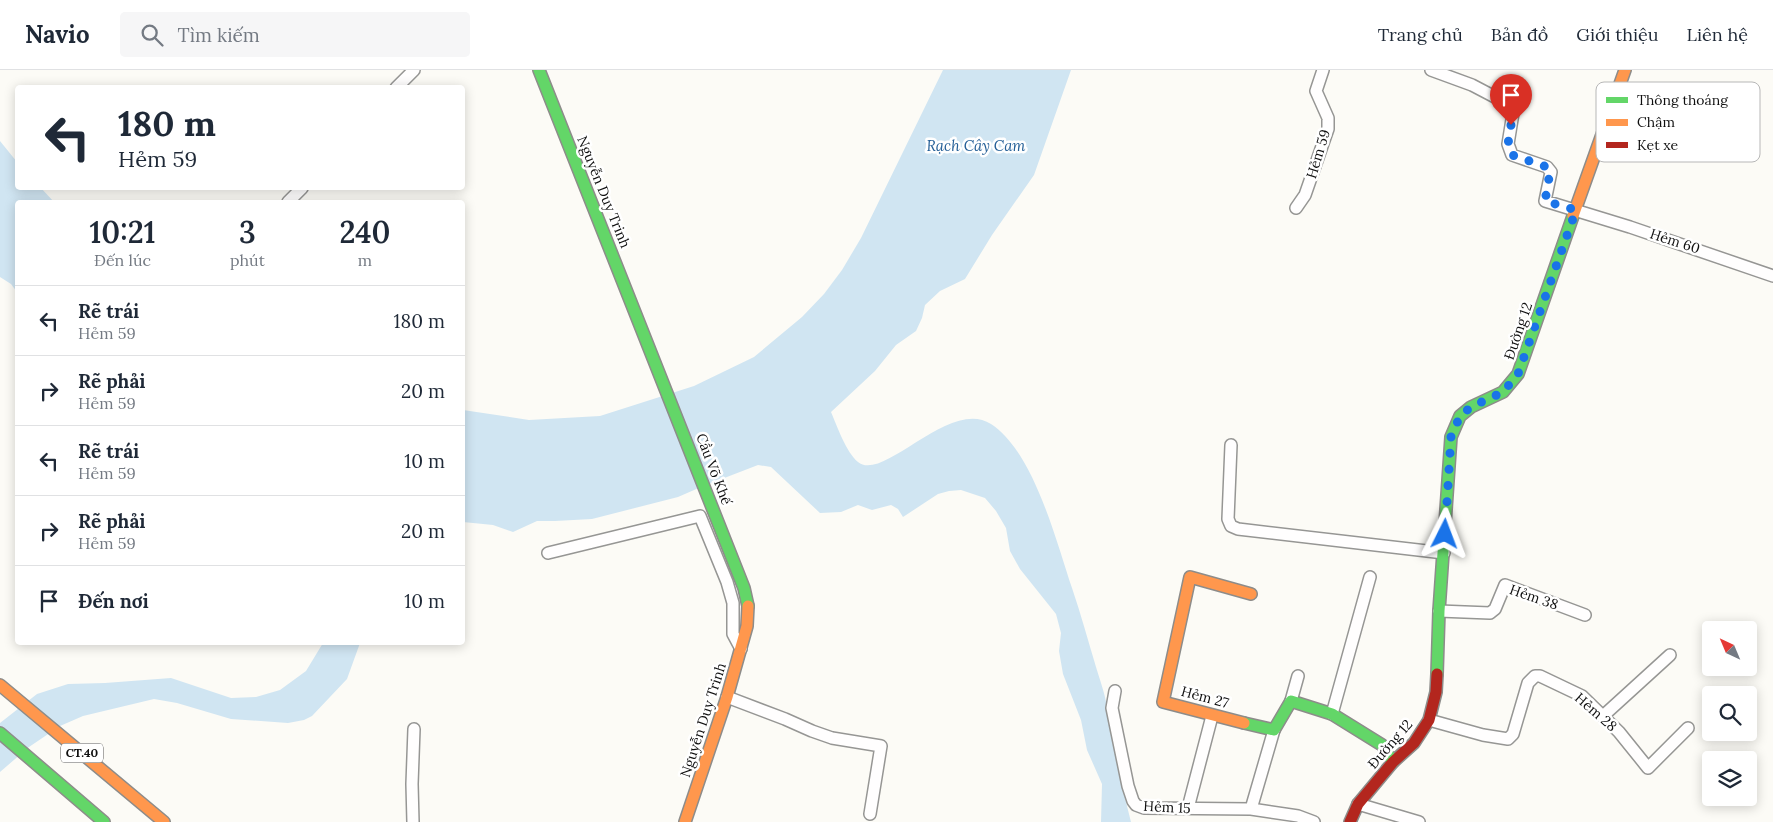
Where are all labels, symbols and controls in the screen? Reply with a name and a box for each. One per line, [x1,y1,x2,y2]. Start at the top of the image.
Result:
search box [120,12,470,57]
text: Navio [25,19,90,50]
icon: search [138,21,166,49]
text: Tìm kiếm [178,23,260,47]
text: Trang chủ [1378,23,1463,46]
text: Bản đồ [1491,23,1548,46]
text: Giới thiệu [1576,23,1659,46]
text: Liên hệ [1687,23,1748,46]
pin [1490,74,1532,125]
icon: arrive [1497,81,1525,109]
legend [1596,82,1760,162]
text: Thông thoáng [1637,91,1728,109]
text: 180 m [118,101,216,146]
icon: left [35,105,100,170]
text: Chậm [1637,113,1675,131]
street label: Hẻm 59 [1302,127,1334,181]
street label: Nguyễn Duy Trinh [573,133,635,251]
water label: Rạch Cây Cam [926,136,1026,155]
text: Kẹt xe [1637,136,1679,154]
text: Hẻm 59 [118,145,197,173]
text: 10:21 [90,213,155,251]
text: 3 [239,213,256,251]
text: 240 [339,213,390,251]
street label: Hẻm 60 [1648,224,1702,258]
text: Đến lúc [94,250,151,270]
text: phút [230,250,265,270]
text: m [358,250,372,270]
text: Rẽ trái [78,299,139,323]
street label: Đường 12 [1500,300,1536,362]
icon: left [35,307,63,335]
text: 180 m [394,309,445,333]
text: Hẻm 59 [78,323,136,343]
text: Rẽ phải [78,369,146,393]
icon: right [35,377,63,405]
text: 20 m [401,379,445,403]
text: Hẻm 59 [78,393,136,413]
street label: Cầu Võ Khế [692,431,736,508]
text: Rẽ trái [78,439,139,463]
icon: left [35,447,63,475]
text: 10 m [404,449,445,473]
text: Hẻm 59 [78,463,136,483]
position arrow [1418,507,1470,559]
text: Rẽ phải [78,509,146,533]
icon: right [35,517,63,545]
text: 20 m [401,519,445,543]
text: Hẻm 59 [78,533,136,553]
street label: Hẻm 38 [1507,580,1561,614]
icon: arrive [35,587,63,615]
text: Đến nơi [78,589,149,613]
text: 10 m [404,589,445,613]
north arrow [1702,621,1758,676]
map controls [1702,621,1757,806]
street label: Nguyễn Duy Trinh [676,661,730,779]
street label: Hẻm 27 [1179,682,1231,712]
button: search [1702,686,1757,741]
street label: Hẻm 28 [1571,689,1621,735]
street label: Đường 12 [1364,716,1416,772]
road number: CT.40 [61,744,103,762]
button: layers [1702,751,1757,806]
street label: Hẻm 15 [1143,797,1191,817]

